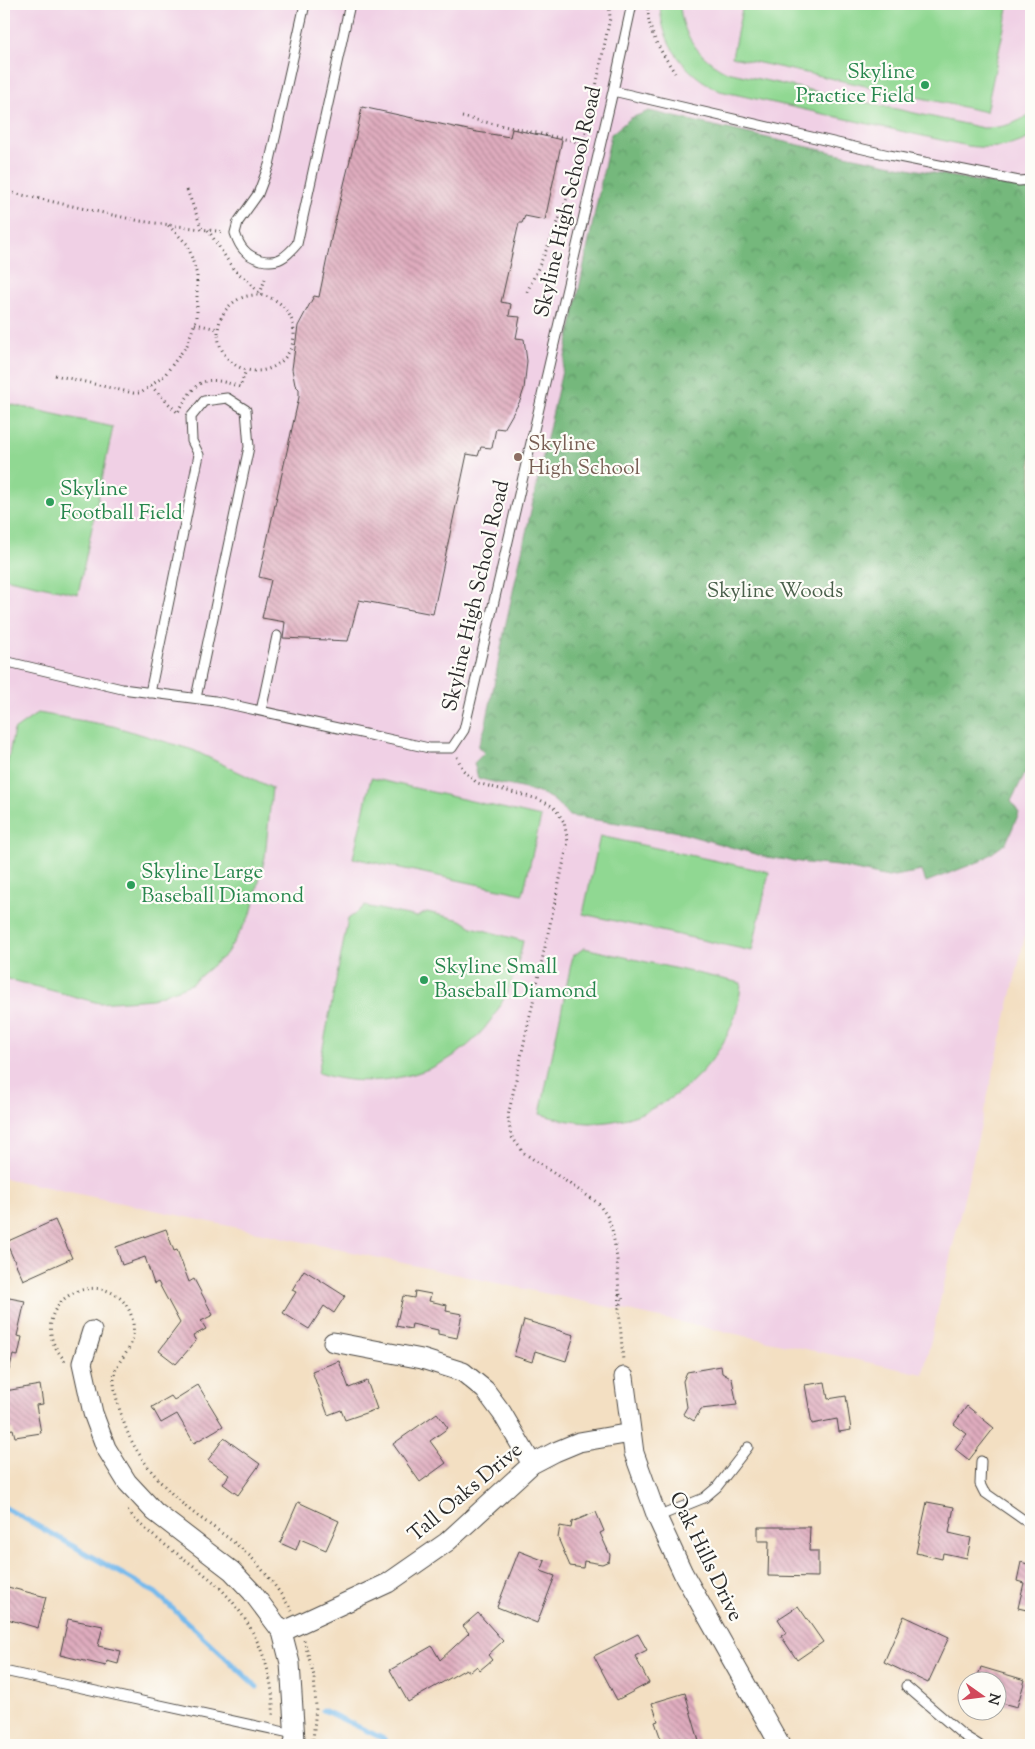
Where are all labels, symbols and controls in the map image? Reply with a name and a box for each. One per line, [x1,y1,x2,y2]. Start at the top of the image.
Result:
place label: Skyline Practice Field [796,58,915,112]
marker: Skyline Practice Field [919,79,931,91]
street label: Skyline High School Road [528,83,610,320]
place label: Skyline High School [528,430,640,484]
marker: Skyline High School [512,451,524,463]
place label: Skyline Football Field [60,475,183,529]
street label: Skyline High School Road [436,477,518,714]
marker: Skyline Football Field [44,496,56,508]
park label: Skyline Woods [707,577,843,607]
place label: Skyline Large Baseball Diamond [141,858,304,912]
marker: Skyline Large Baseball Diamond [125,879,137,891]
place label: Skyline Small Baseball Diamond [434,953,597,1007]
marker: Skyline Small Baseball Diamond [418,974,430,986]
street label: Tall Oaks Drive [402,1436,530,1550]
street label: Oak Hills Drive [661,1487,749,1627]
north arrow [958,1672,1008,1722]
text: N [982,1691,1004,1707]

